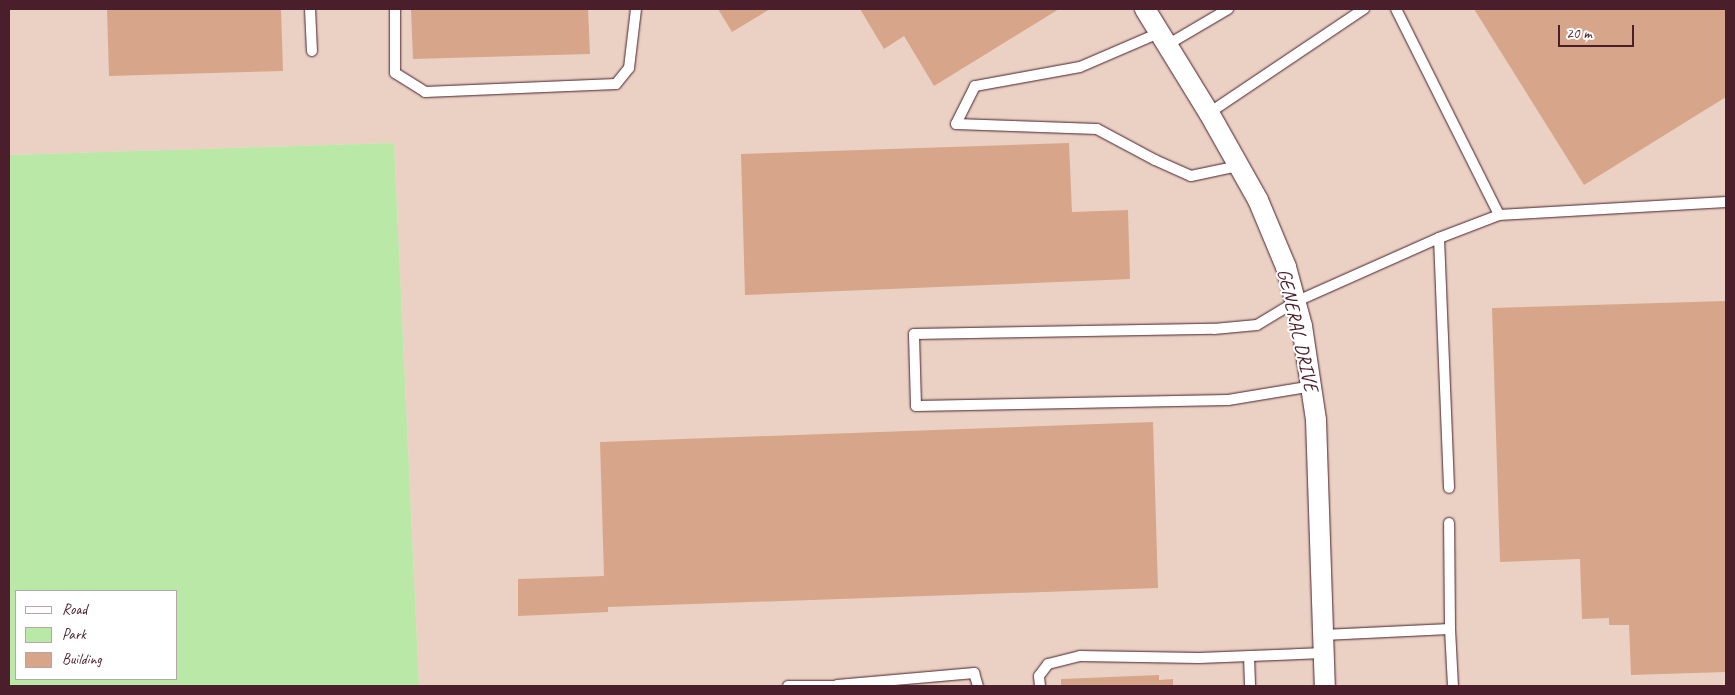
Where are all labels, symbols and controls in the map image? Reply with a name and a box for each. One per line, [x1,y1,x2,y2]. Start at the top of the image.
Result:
scale bar [1560,15,1636,47]
text: 20 m [1566,24,1592,43]
street label: GENERAL DRIVE [1272,266,1324,394]
legend [15,590,178,680]
text: Road [62,600,87,619]
text: Park [62,625,86,644]
text: Building [62,650,101,669]

